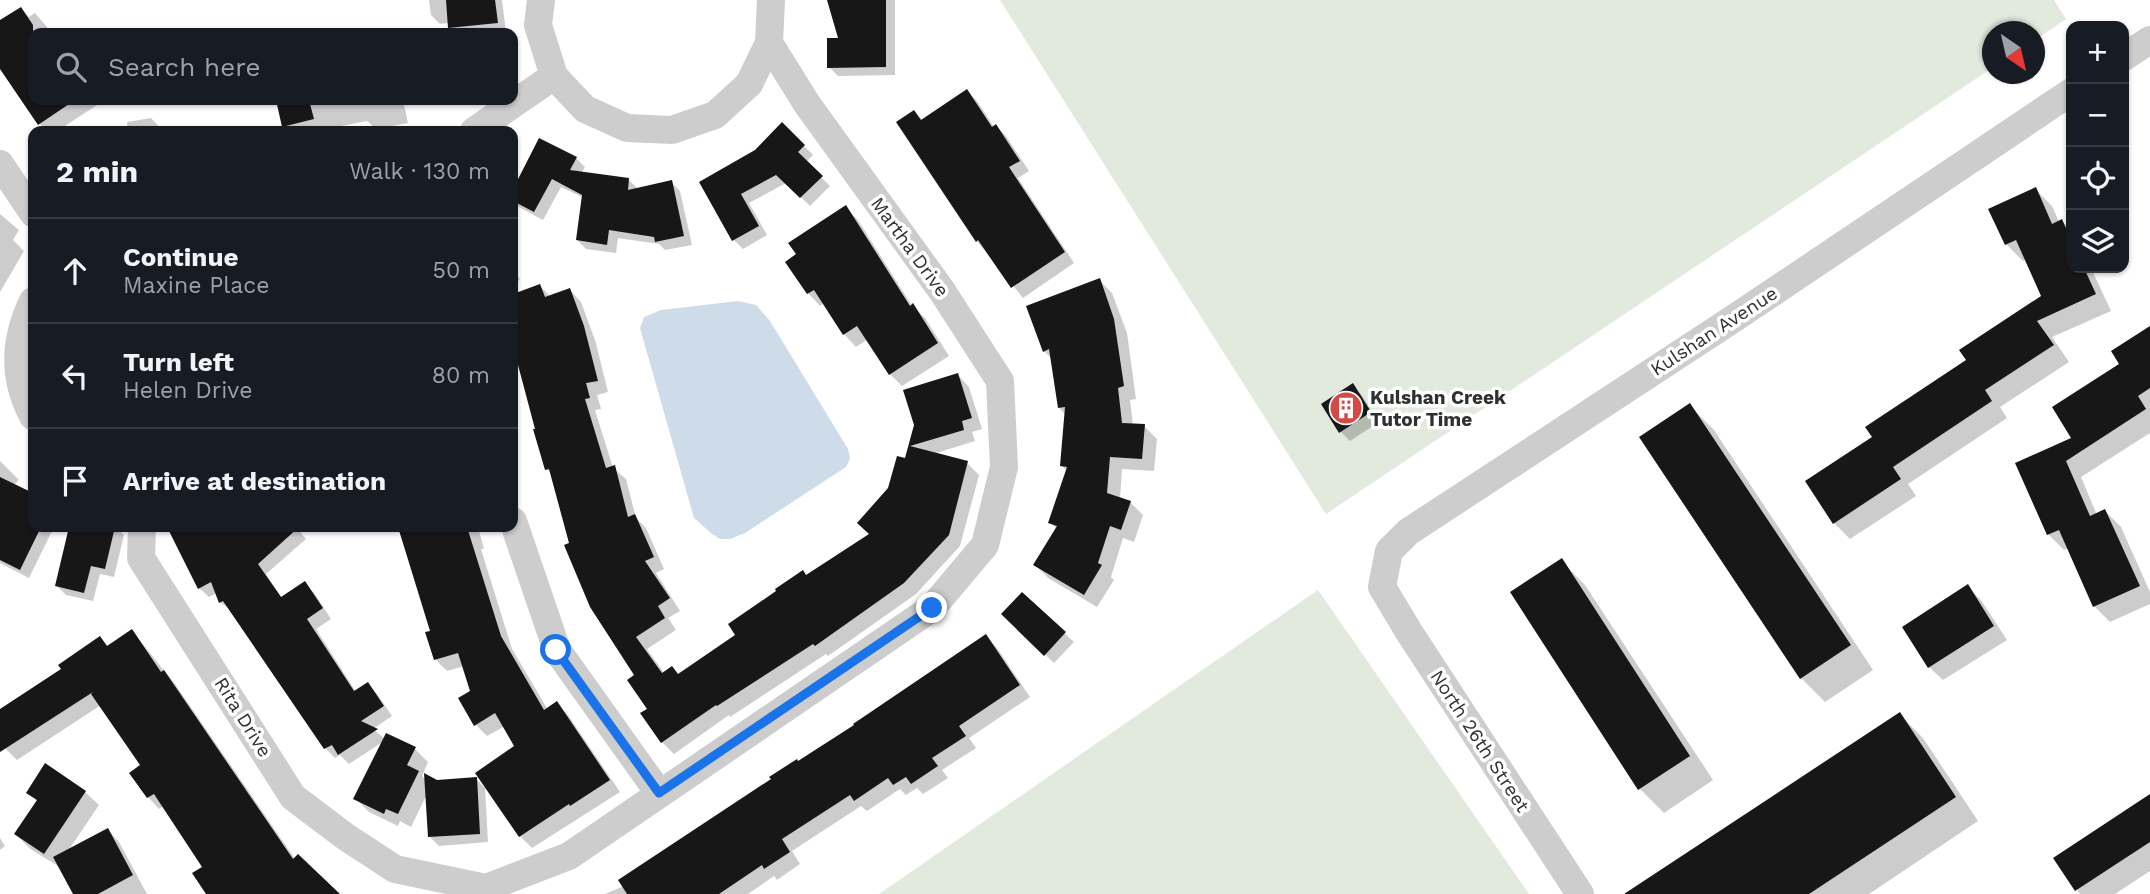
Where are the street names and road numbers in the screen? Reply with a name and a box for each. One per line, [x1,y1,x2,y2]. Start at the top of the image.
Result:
street label: Martha Drive [866,193,954,301]
street label: Kulshan Avenue [1646,281,1782,381]
street label: North 26th Street [1426,666,1534,816]
street label: Rita Drive [210,673,276,761]

